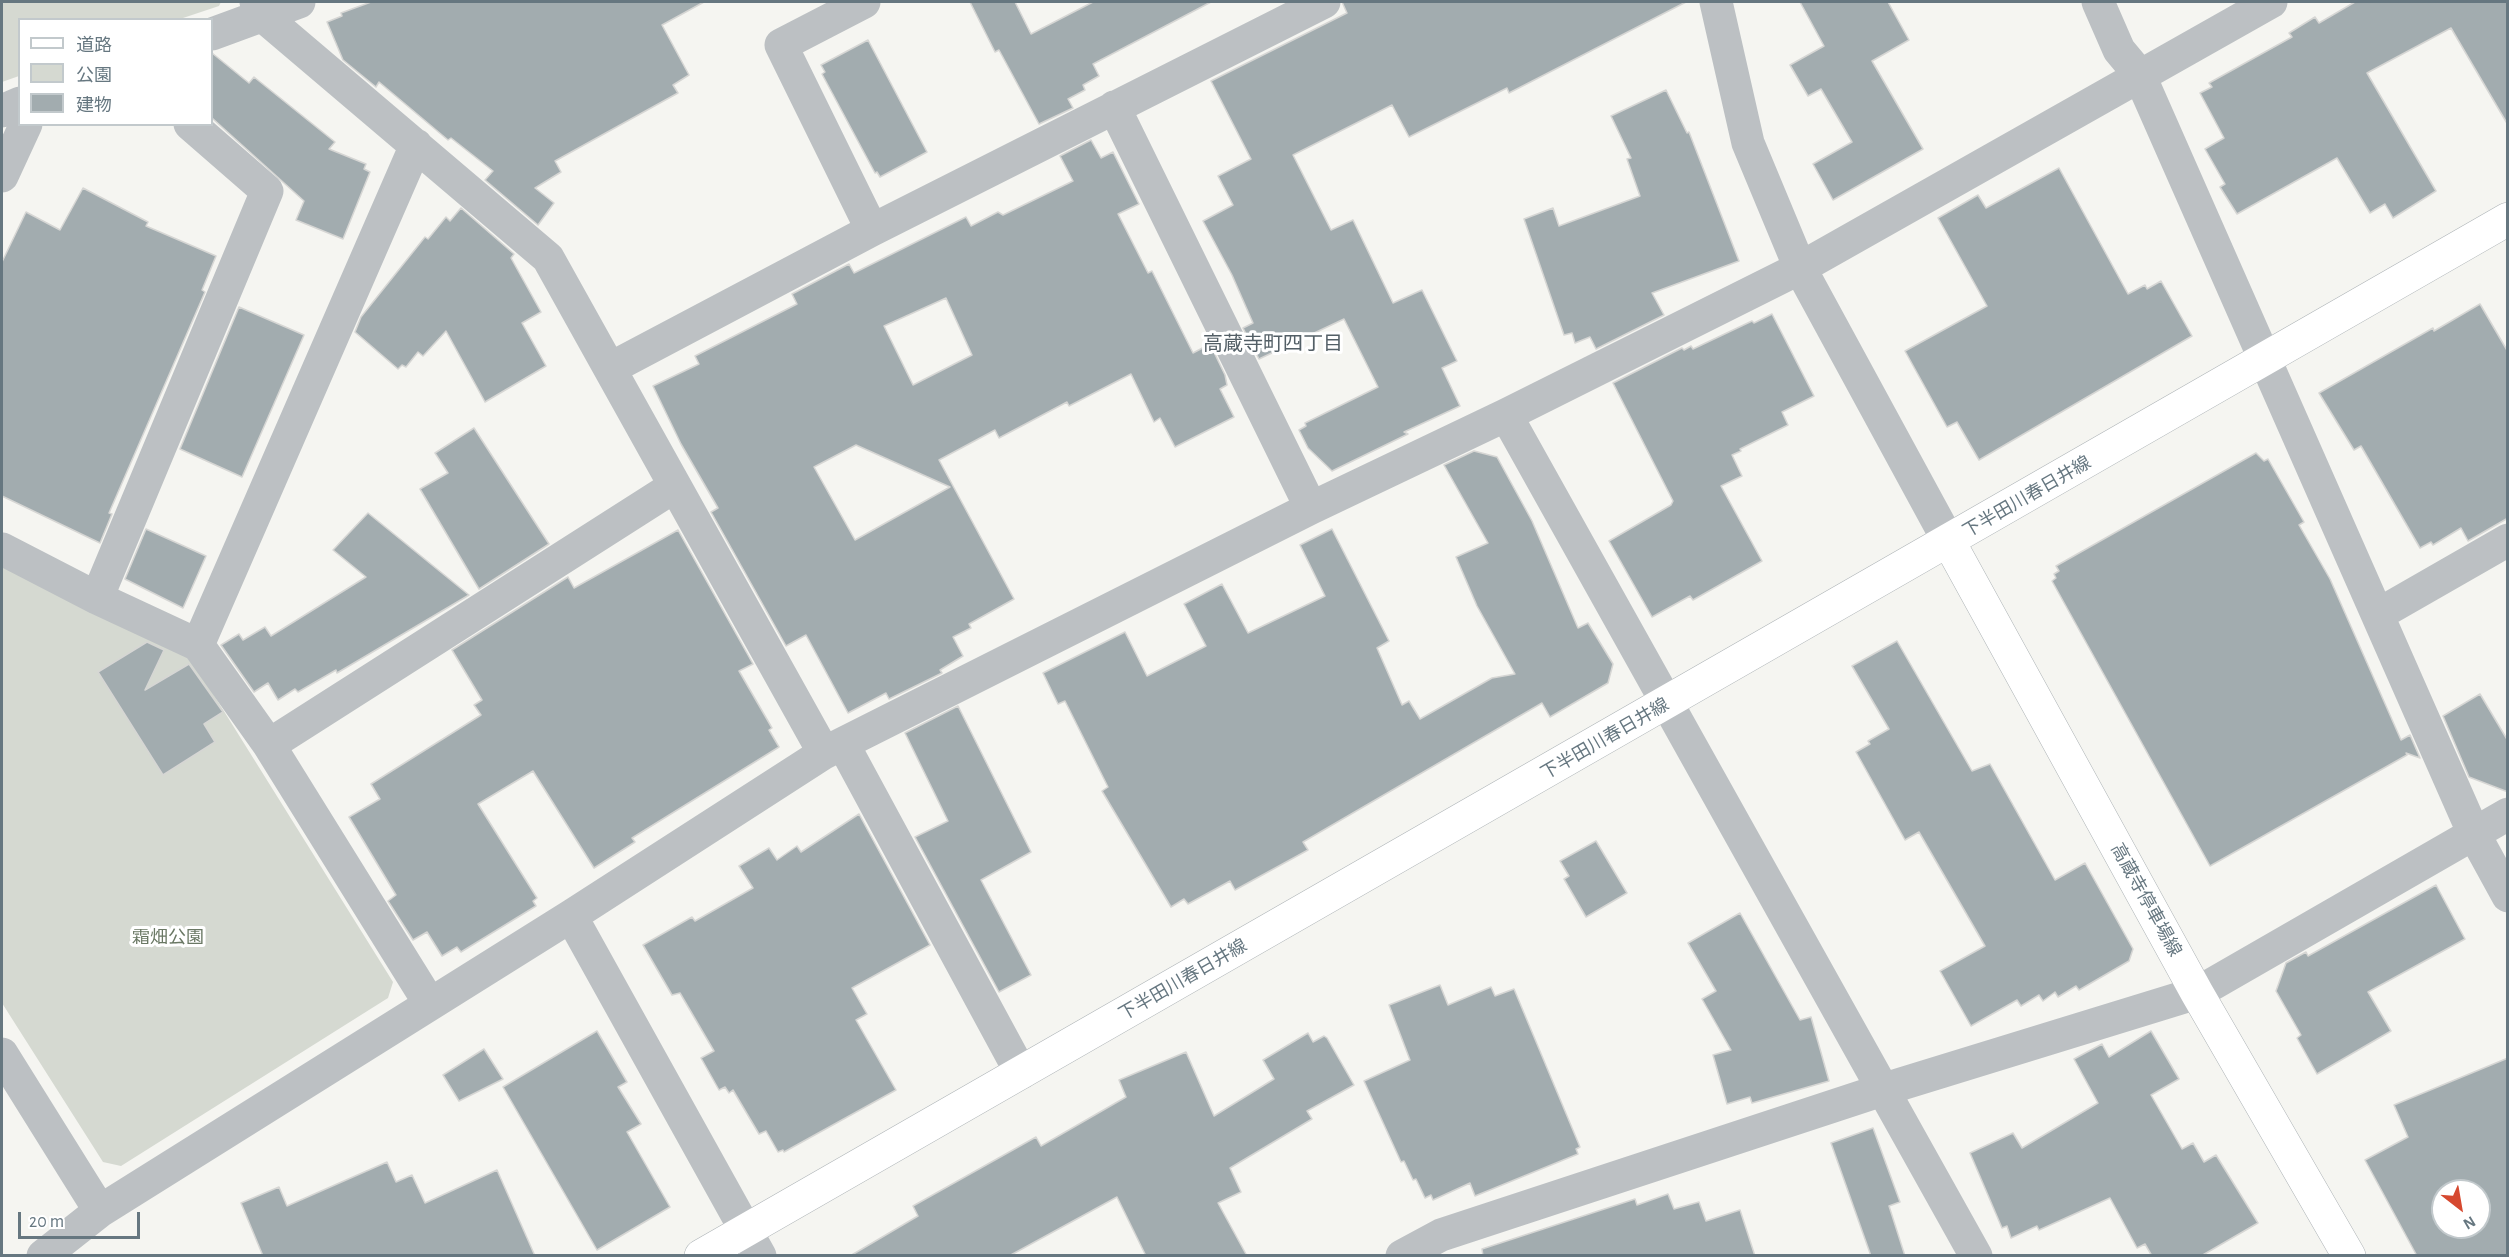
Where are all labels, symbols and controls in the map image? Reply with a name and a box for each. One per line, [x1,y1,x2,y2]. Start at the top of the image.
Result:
legend [18,18,213,126]
text: 道路 [76,37,112,55]
text: 公園 [76,67,112,85]
text: 建物 [76,97,112,115]
district label: 高蔵寺町四丁目 [1203,332,1343,356]
street label: 下半田川春日井線 [1959,452,2095,542]
street label: 下半田川春日井線 [1537,694,1673,784]
street label: 高蔵寺停車場線 [2106,840,2186,960]
park label: 霜畑公園 [132,927,204,949]
street label: 下半田川春日井線 [1115,935,1251,1025]
north arrow [2431,1179,2491,1239]
scale bar [21,1200,142,1238]
text: 20 m [29,1213,64,1231]
text: N [2460,1213,2478,1232]

